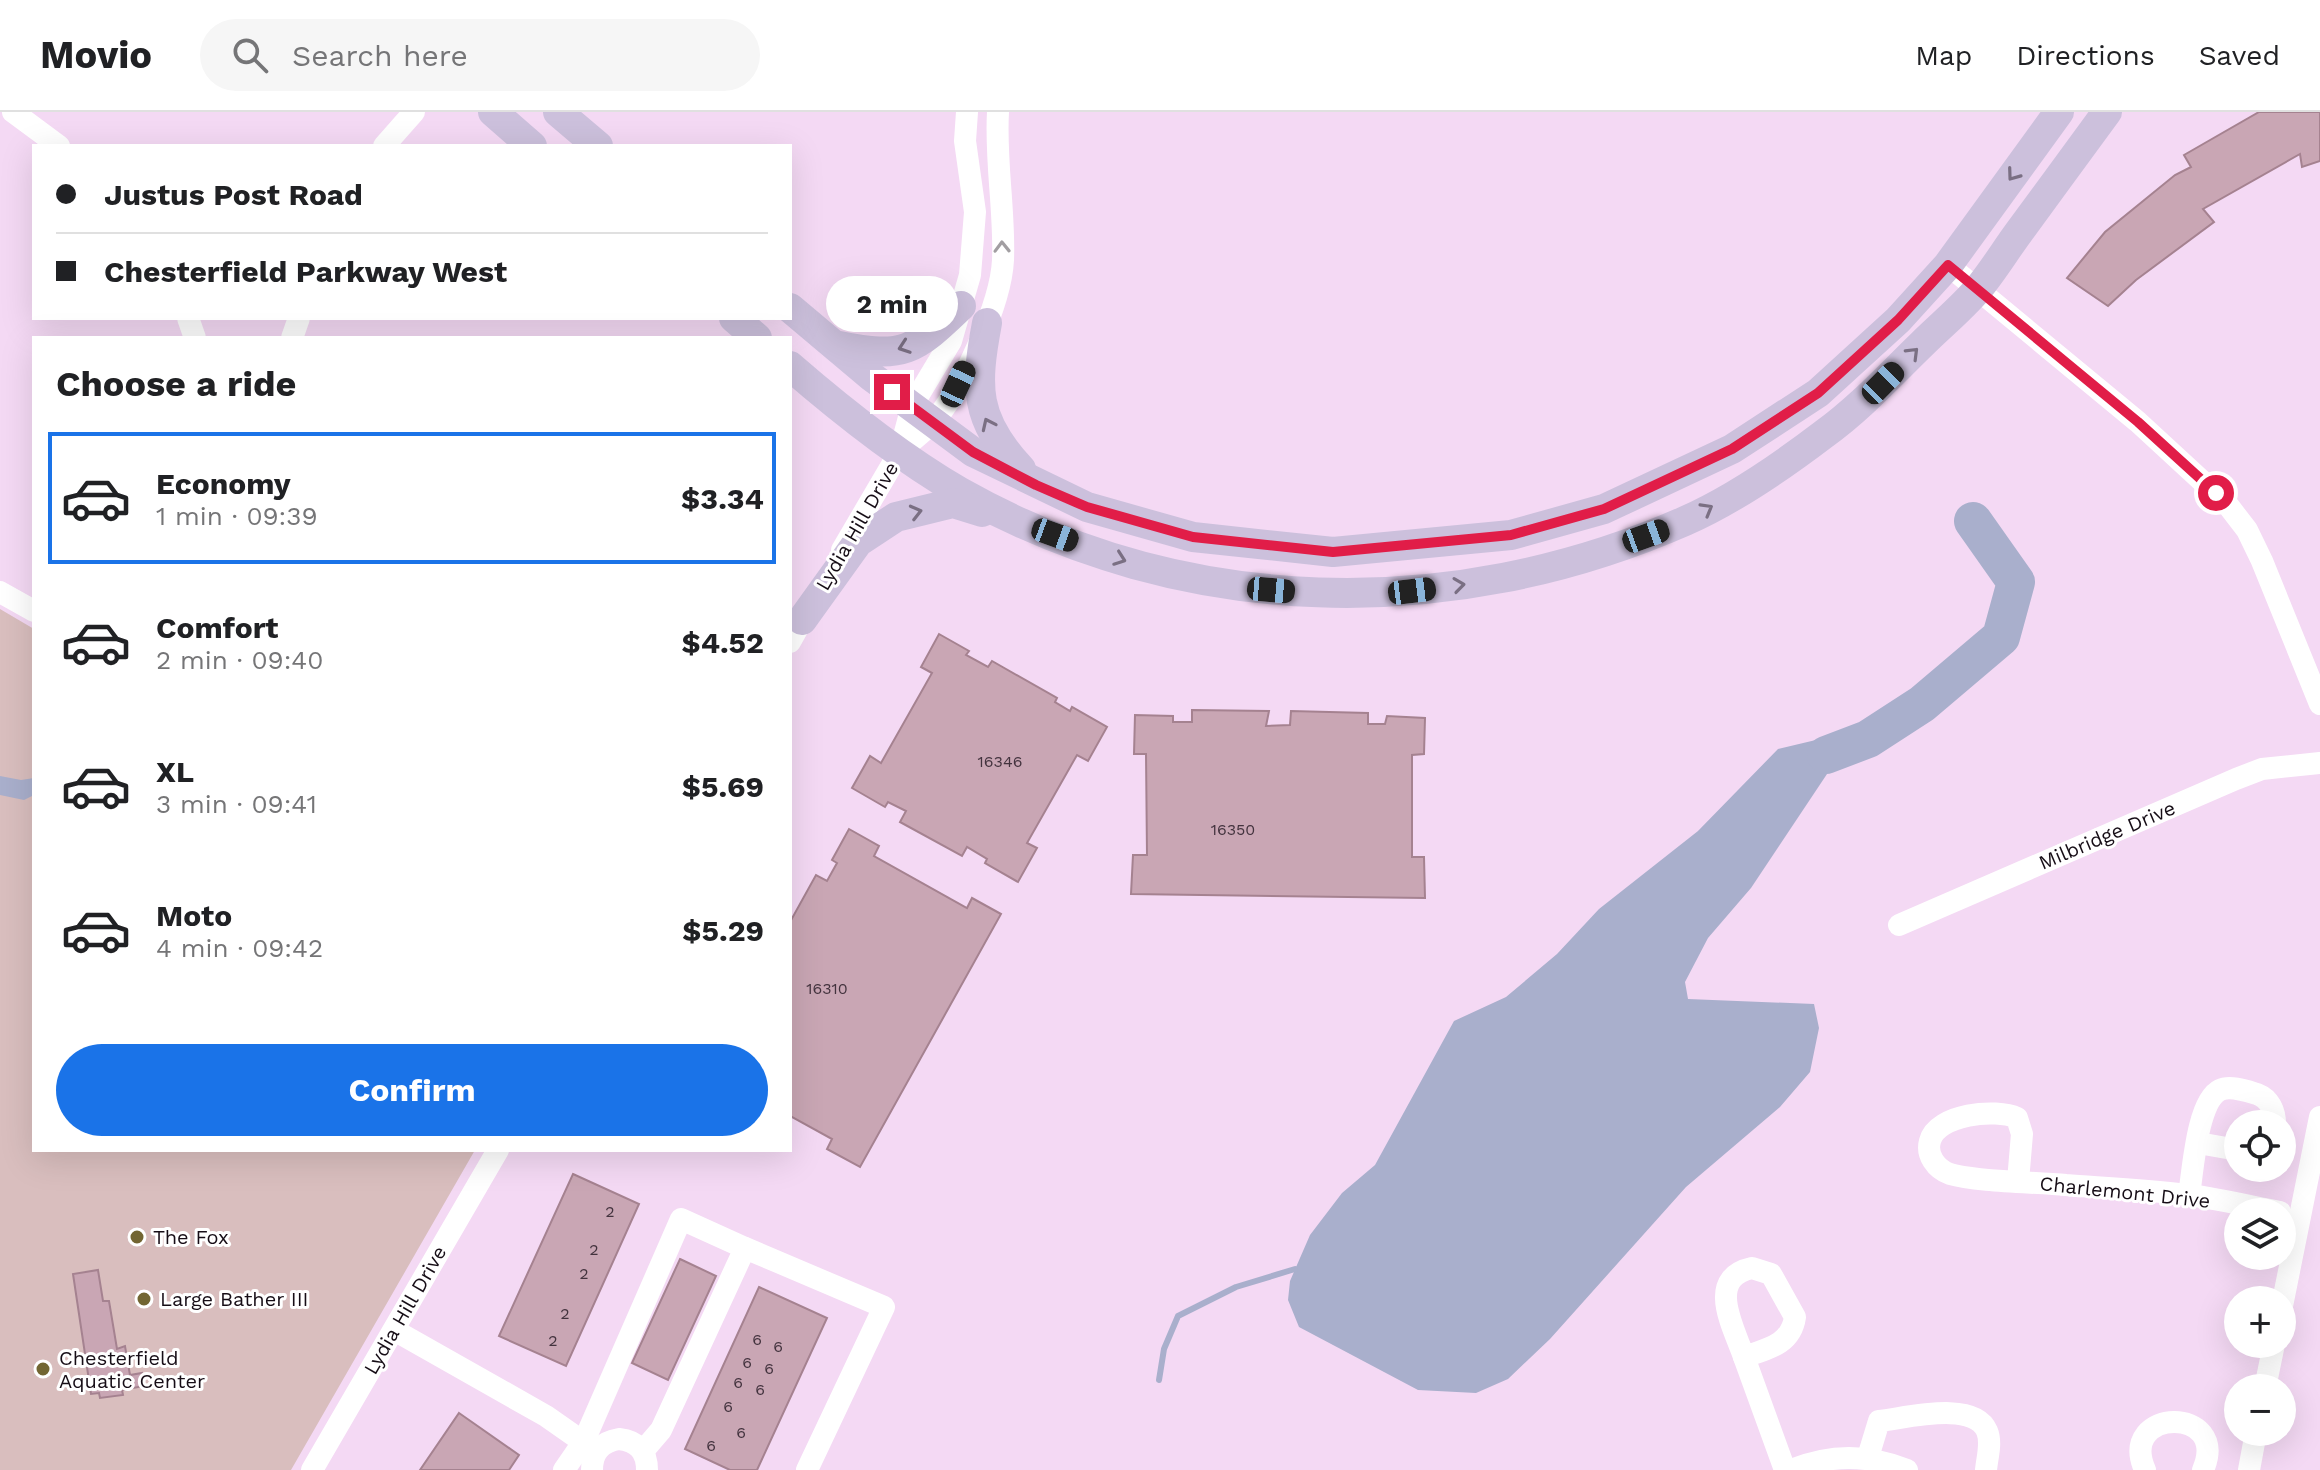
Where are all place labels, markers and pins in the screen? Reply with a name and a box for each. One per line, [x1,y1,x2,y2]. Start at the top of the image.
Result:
place label: The Fox [153,1225,229,1249]
marker: The Fox [128,1228,146,1246]
place label: Large Bather III [160,1287,309,1311]
marker: Large Bather III [135,1290,153,1308]
place label: Chesterfield Aquatic Center [59,1346,205,1393]
marker: Chesterfield Aquatic Center [34,1360,52,1378]

